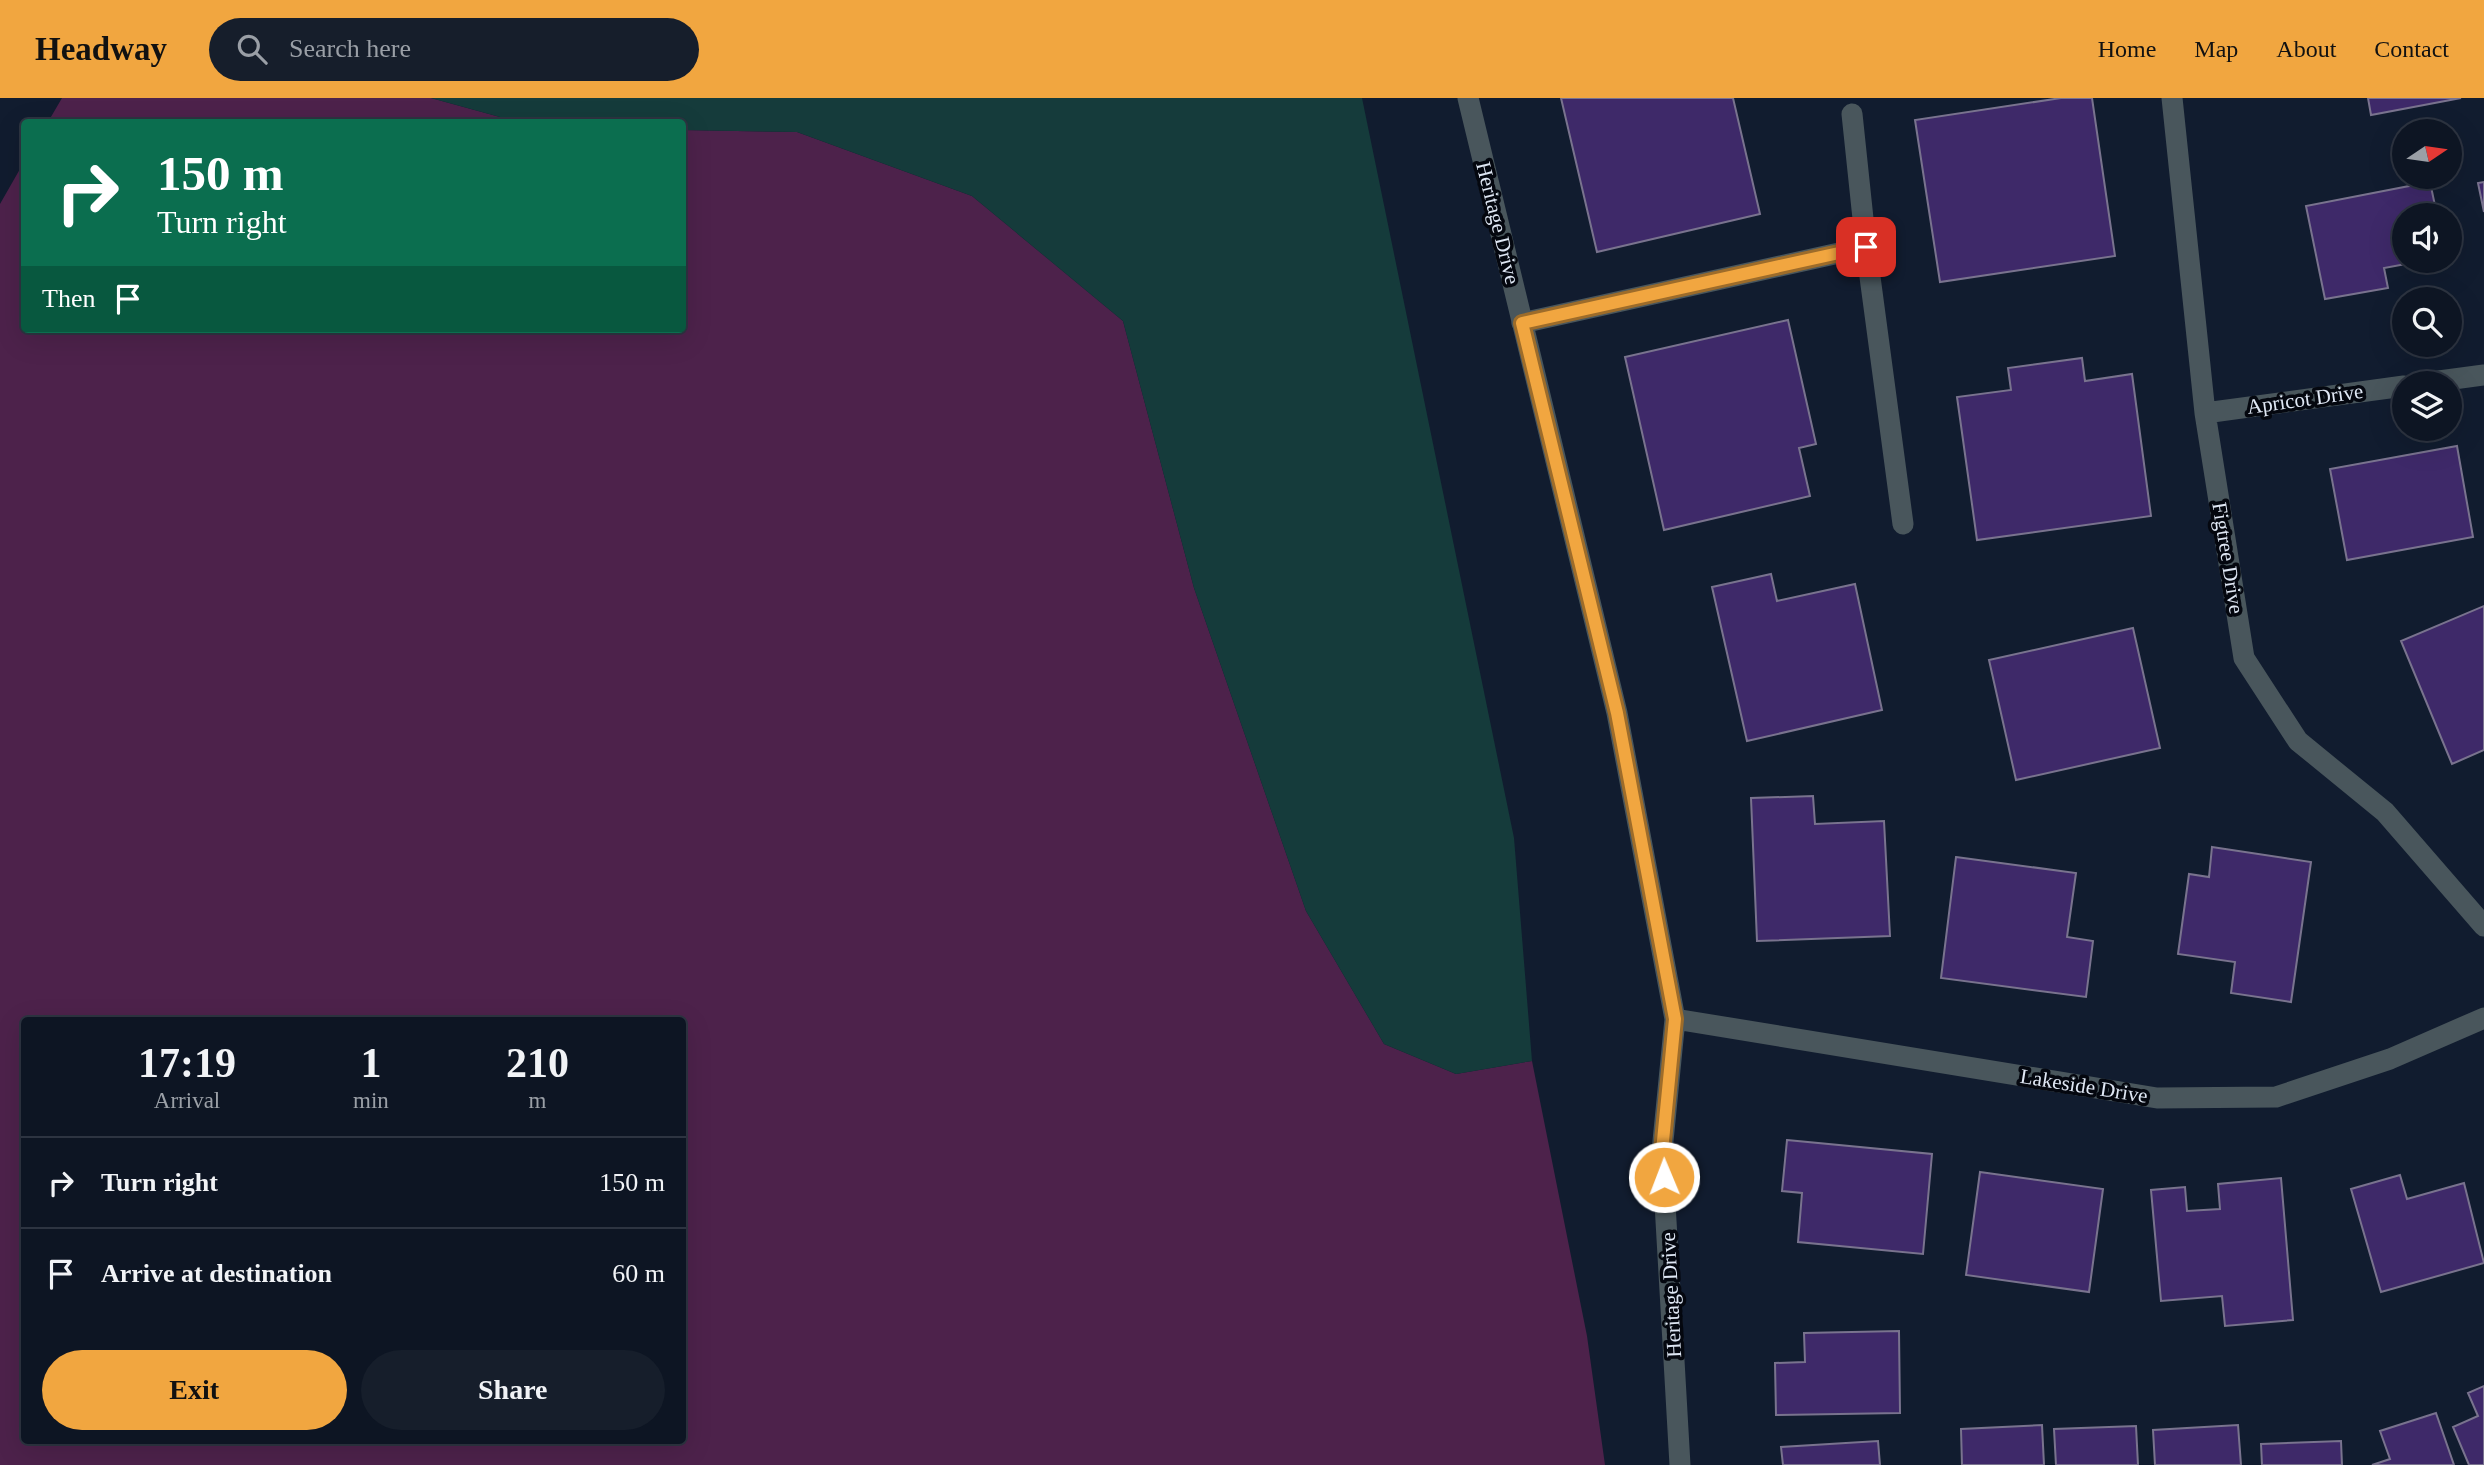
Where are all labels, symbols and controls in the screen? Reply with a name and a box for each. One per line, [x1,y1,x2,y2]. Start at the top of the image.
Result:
search box [209,18,699,81]
icon: search [233,30,271,68]
text: Headway [35,31,167,67]
text: Search here [289,34,411,63]
text: Home [2098,36,2156,62]
text: Map [2194,36,2238,62]
text: About [2276,36,2336,62]
text: Contact [2374,36,2449,62]
north arrow [2392,119,2462,189]
map controls [2392,119,2462,441]
text: 150 m [157,146,284,201]
icon: right [42,147,133,238]
street label: Heritage Drive [1471,159,1525,287]
button: sound [2392,203,2462,273]
text: Turn right [157,204,287,240]
pin [1836,217,1896,277]
icon: arrive [1847,228,1885,266]
icon: arrive [109,280,147,318]
text: Then [42,284,95,313]
button: search [2392,287,2462,357]
button: layers [2392,371,2462,441]
street label: Apricot Drive [2245,379,2365,419]
street label: Figtree Drive [2207,501,2249,615]
text: 17:19 [138,1040,236,1086]
text: 1 [360,1040,381,1086]
text: 210 [506,1040,569,1086]
street label: Lakeside Drive [2018,1064,2150,1108]
text: Arrival [154,1088,220,1113]
text: min [353,1088,389,1113]
text: m [528,1088,546,1113]
position arrow [1627,1140,1701,1214]
icon: right [42,1164,80,1202]
text: Turn right [101,1168,218,1197]
text: 150 m [599,1168,665,1197]
street label: Heritage Drive [1656,1232,1686,1358]
icon: arrive [42,1255,80,1293]
text: Arrive at destination [101,1259,332,1288]
text: 60 m [612,1259,665,1288]
button: Exit [42,1350,347,1430]
button: Share [361,1350,665,1430]

